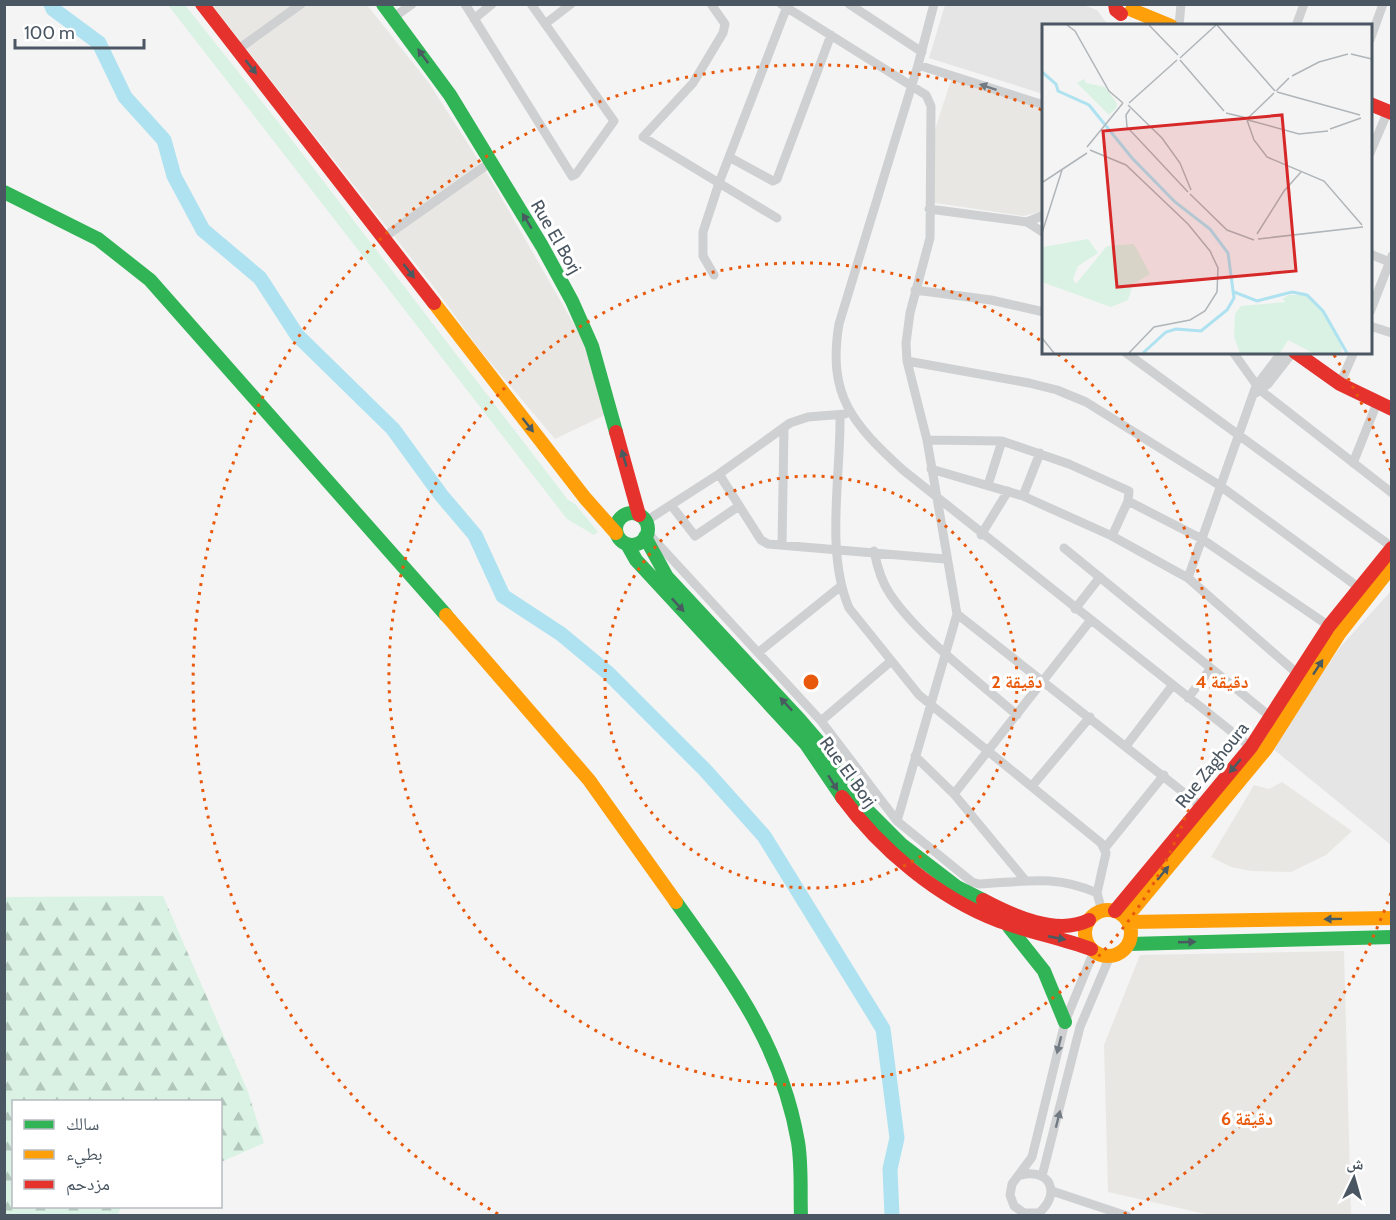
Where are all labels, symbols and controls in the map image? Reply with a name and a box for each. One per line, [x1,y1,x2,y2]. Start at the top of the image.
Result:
scale bar [15,12,144,50]
text: 100 m [24,22,75,44]
inset map [1042,24,1372,354]
one-way arrow [417,49,429,64]
one-way arrow [244,60,256,75]
one-way arrow [979,82,997,91]
street label: Rue El Borj [526,196,586,278]
one-way arrow [521,213,532,229]
one-way arrow [402,264,414,279]
one-way arrow [522,418,534,433]
one-way arrow [618,449,628,467]
one-way arrow [671,597,684,612]
one-way arrow [1312,659,1323,675]
text: 2 دقيقة [991,671,1043,693]
text: 4 دقيقة [1195,671,1249,693]
centre of rings [801,672,821,692]
one-way arrow [779,698,793,712]
street label: Rue Zaghoura [1171,717,1253,812]
street label: Rue El Borj [815,732,881,812]
one-way arrow [1229,758,1242,774]
one-way arrow [828,775,839,791]
one-way arrow [1156,866,1169,881]
one-way arrow [1324,914,1343,924]
one-way arrow [1047,934,1066,943]
one-way arrow [1178,938,1197,947]
one-way arrow [1054,1036,1064,1054]
legend [12,1100,222,1208]
text: 6 دقيقة [1221,1108,1273,1130]
one-way arrow [1053,1110,1063,1129]
text: سالك [66,1113,99,1135]
text: بطيء [66,1143,103,1169]
north arrow [1324,1148,1384,1208]
text: ش [1346,1153,1365,1174]
text: مزدحم [66,1173,110,1196]

